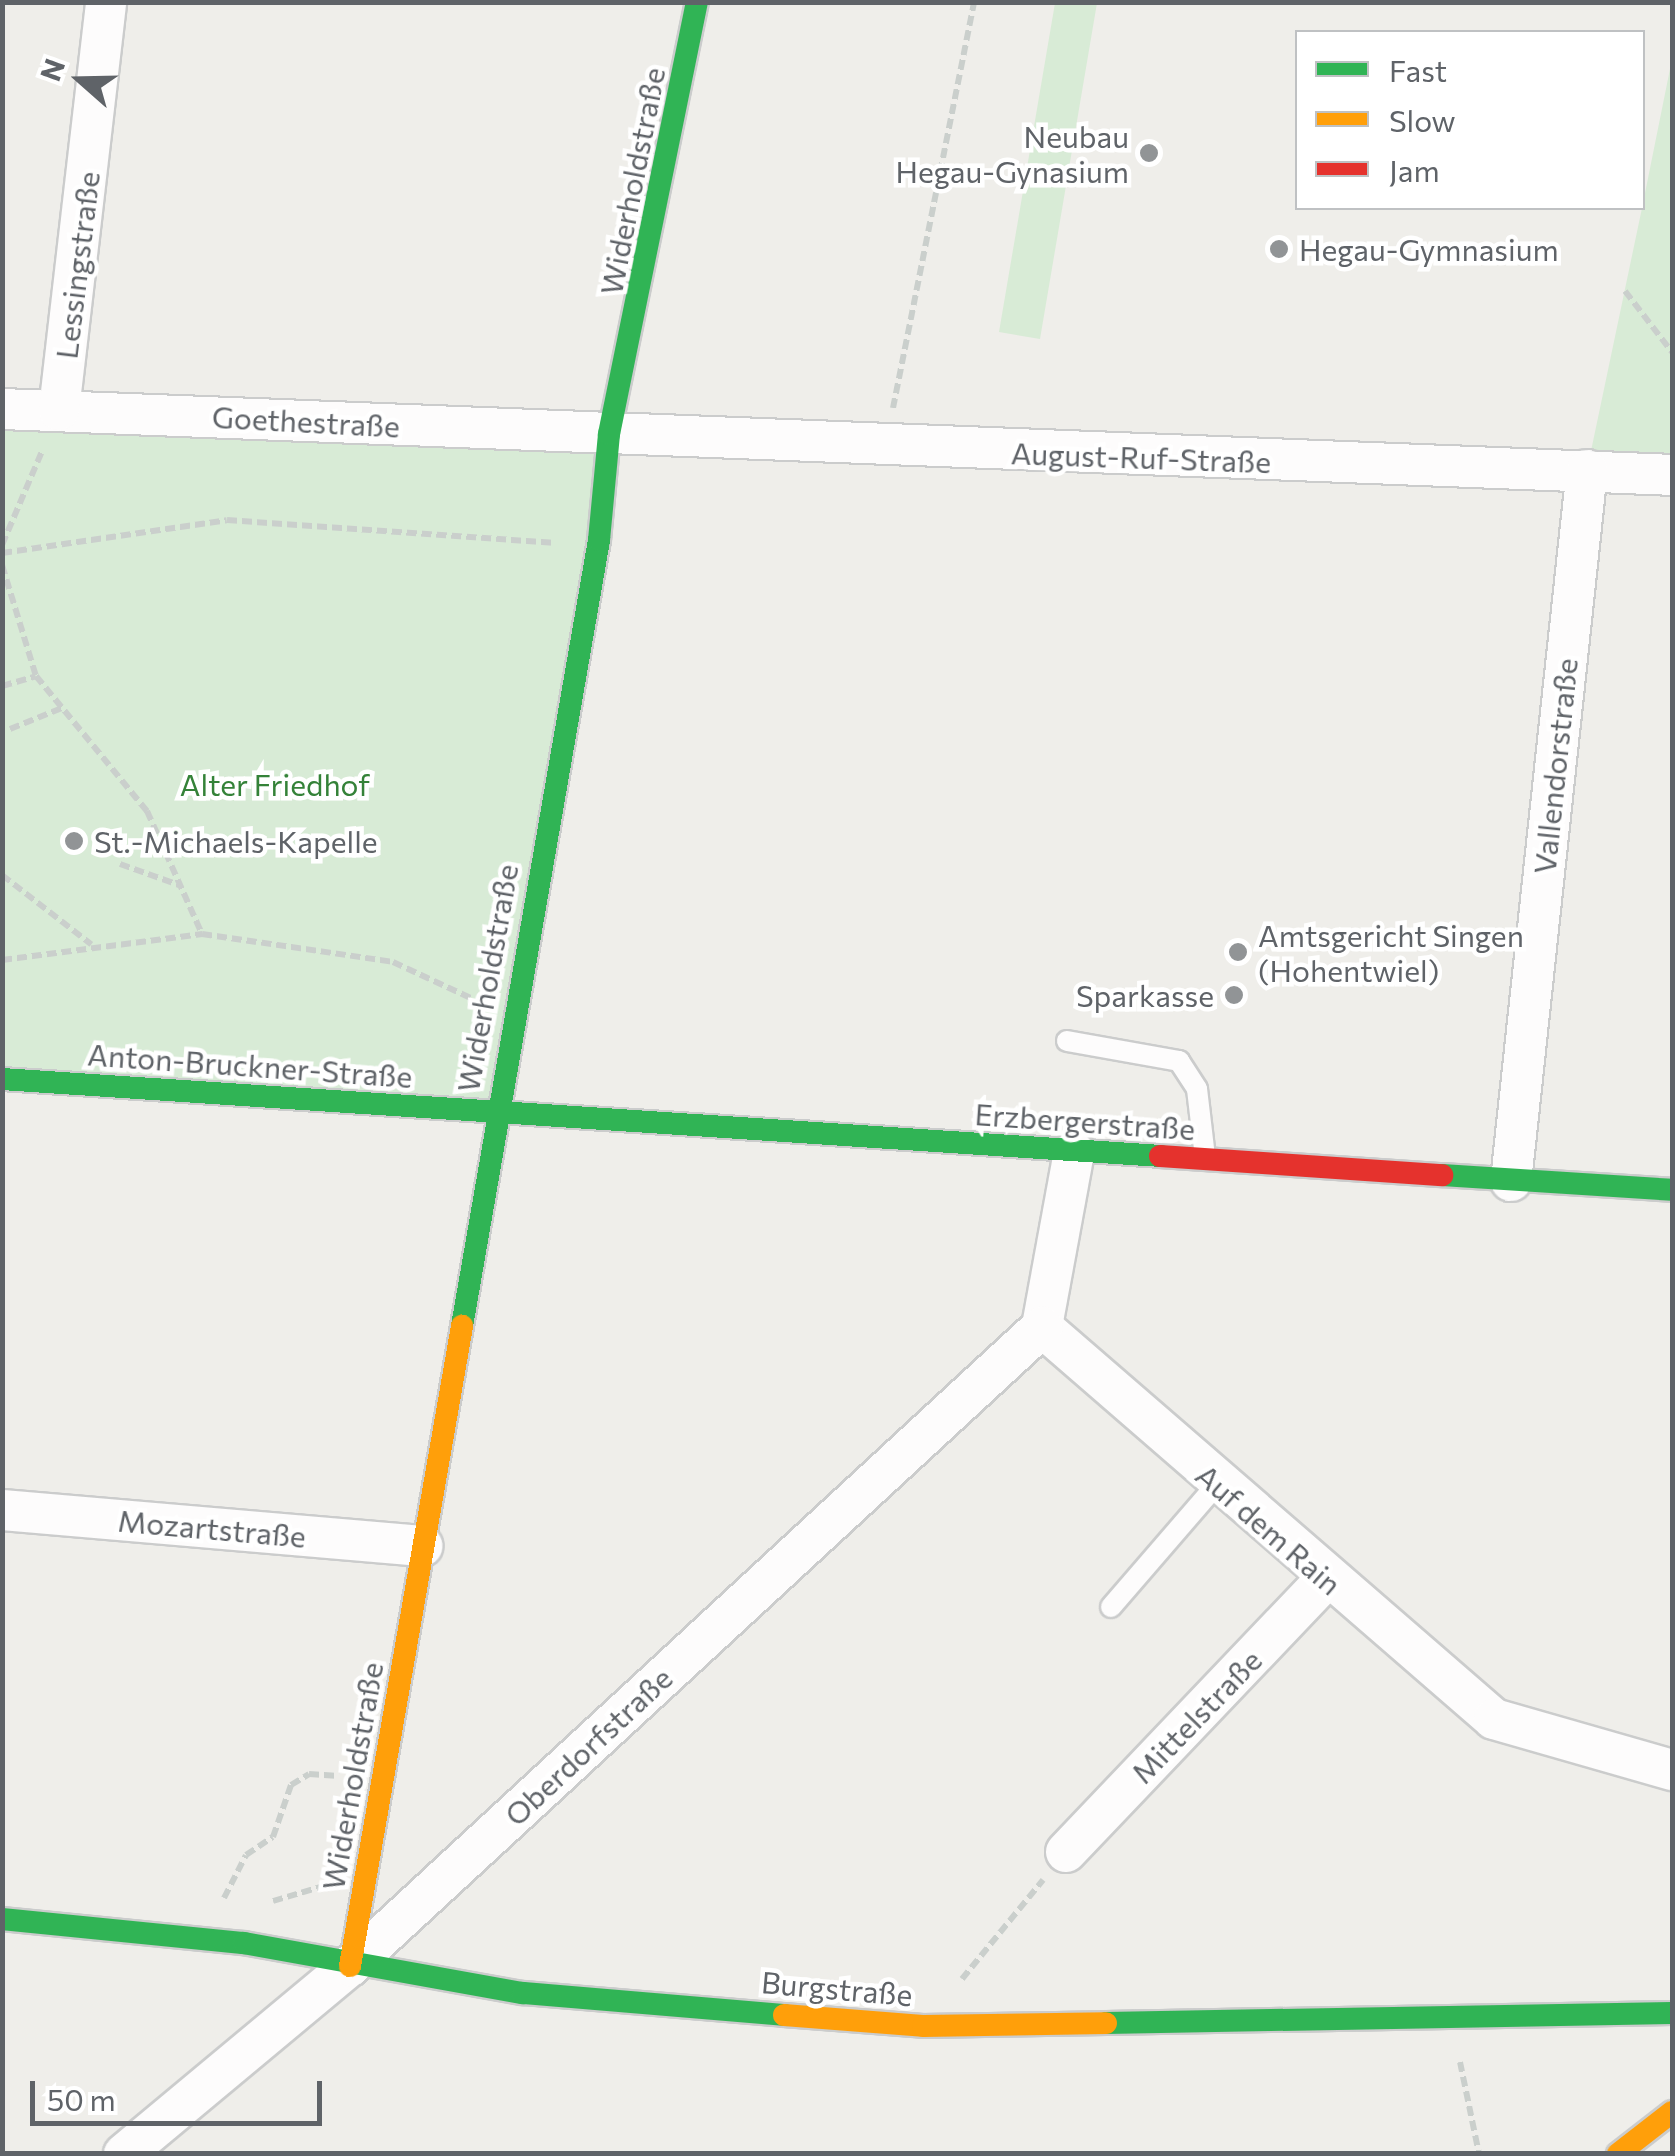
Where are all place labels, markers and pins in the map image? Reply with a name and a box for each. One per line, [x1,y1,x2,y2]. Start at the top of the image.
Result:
place label: Neubau Hegau-Gynasium [896,118,1129,188]
marker: Neubau Hegau-Gynasium [1138,142,1160,164]
place label: Hegau-Gymnasium [1299,231,1559,267]
marker: Hegau-Gymnasium [1268,238,1290,260]
place label: St.-Michaels-Kapelle [94,823,378,859]
marker: St.-Michaels-Kapelle [63,830,85,852]
place label: Amtsgericht Singen (Hohentwiel) [1258,917,1524,988]
marker: Amtsgericht Singen (Hohentwiel) [1227,941,1249,963]
place label: Sparkasse [1076,977,1214,1013]
marker: Sparkasse [1223,984,1245,1006]

